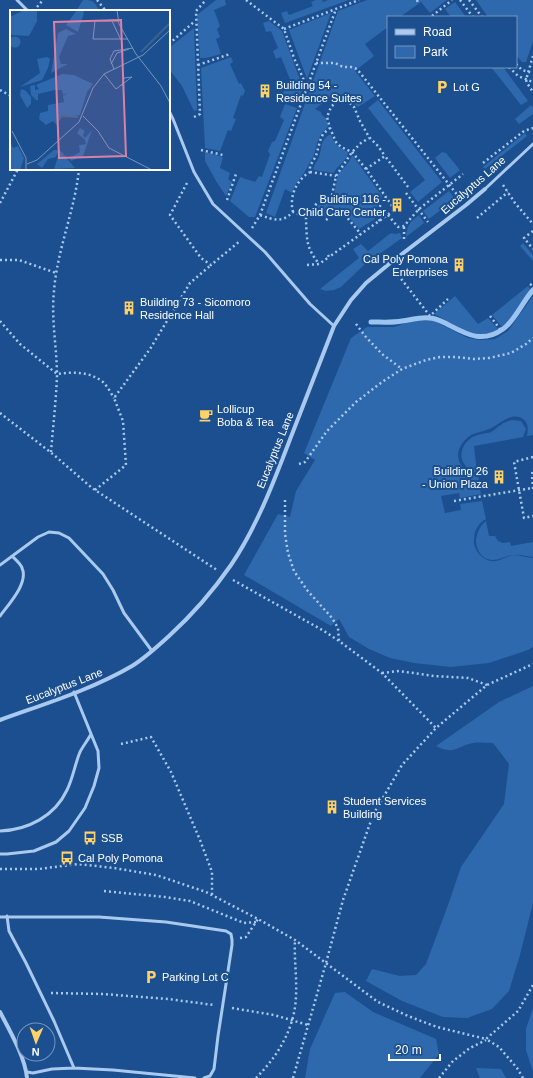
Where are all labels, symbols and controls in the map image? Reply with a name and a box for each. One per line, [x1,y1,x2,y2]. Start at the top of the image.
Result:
inset map [10,10,170,170]
legend [387,16,517,68]
text: Road [423,25,452,39]
text: Park [423,45,449,59]
place label: Building 54 - Residence Suites [276,79,362,104]
parking icon: Lot G [434,79,450,95]
place label: Lot G [453,81,480,93]
building icon: Building 54 - Residence Suites [257,83,273,99]
street label: Eucalyptus Lane [438,154,508,216]
place label: Building 116 - Child Care Center [298,193,386,218]
building icon: Building 116 - Child Care Center [389,197,405,213]
place label: Cal Poly Pomona Enterprises [363,253,449,278]
building icon: Cal Poly Pomona Enterprises [451,257,467,273]
place label: Building 73 - Sicomoro Residence Hall [140,296,251,321]
building icon: Building 73 - Sicomoro Residence Hall [121,300,137,316]
place label: Lollicup Boba & Tea [217,403,275,428]
cafe icon: Lollicup Boba & Tea [198,407,214,423]
street label: Eucalyptus Lane [254,410,296,490]
place label: Building 26 - Union Plaza [422,465,489,490]
building icon: Building 26 - Union Plaza [491,469,507,485]
street label: Eucalyptus Lane [24,666,104,706]
place label: Student Services Building [343,795,427,820]
building icon: Student Services Building [324,799,340,815]
bus stop icon: SSB [82,830,98,846]
place label: SSB [101,832,123,844]
bus stop icon: Cal Poly Pomona [59,850,75,866]
place label: Cal Poly Pomona [78,852,164,864]
parking icon: Parking Lot C [143,969,159,985]
place label: Parking Lot C [162,971,229,983]
north arrow [16,1022,56,1062]
scale bar [389,1036,440,1062]
text: 20 m [395,1043,422,1057]
text: N [31,1046,40,1058]

